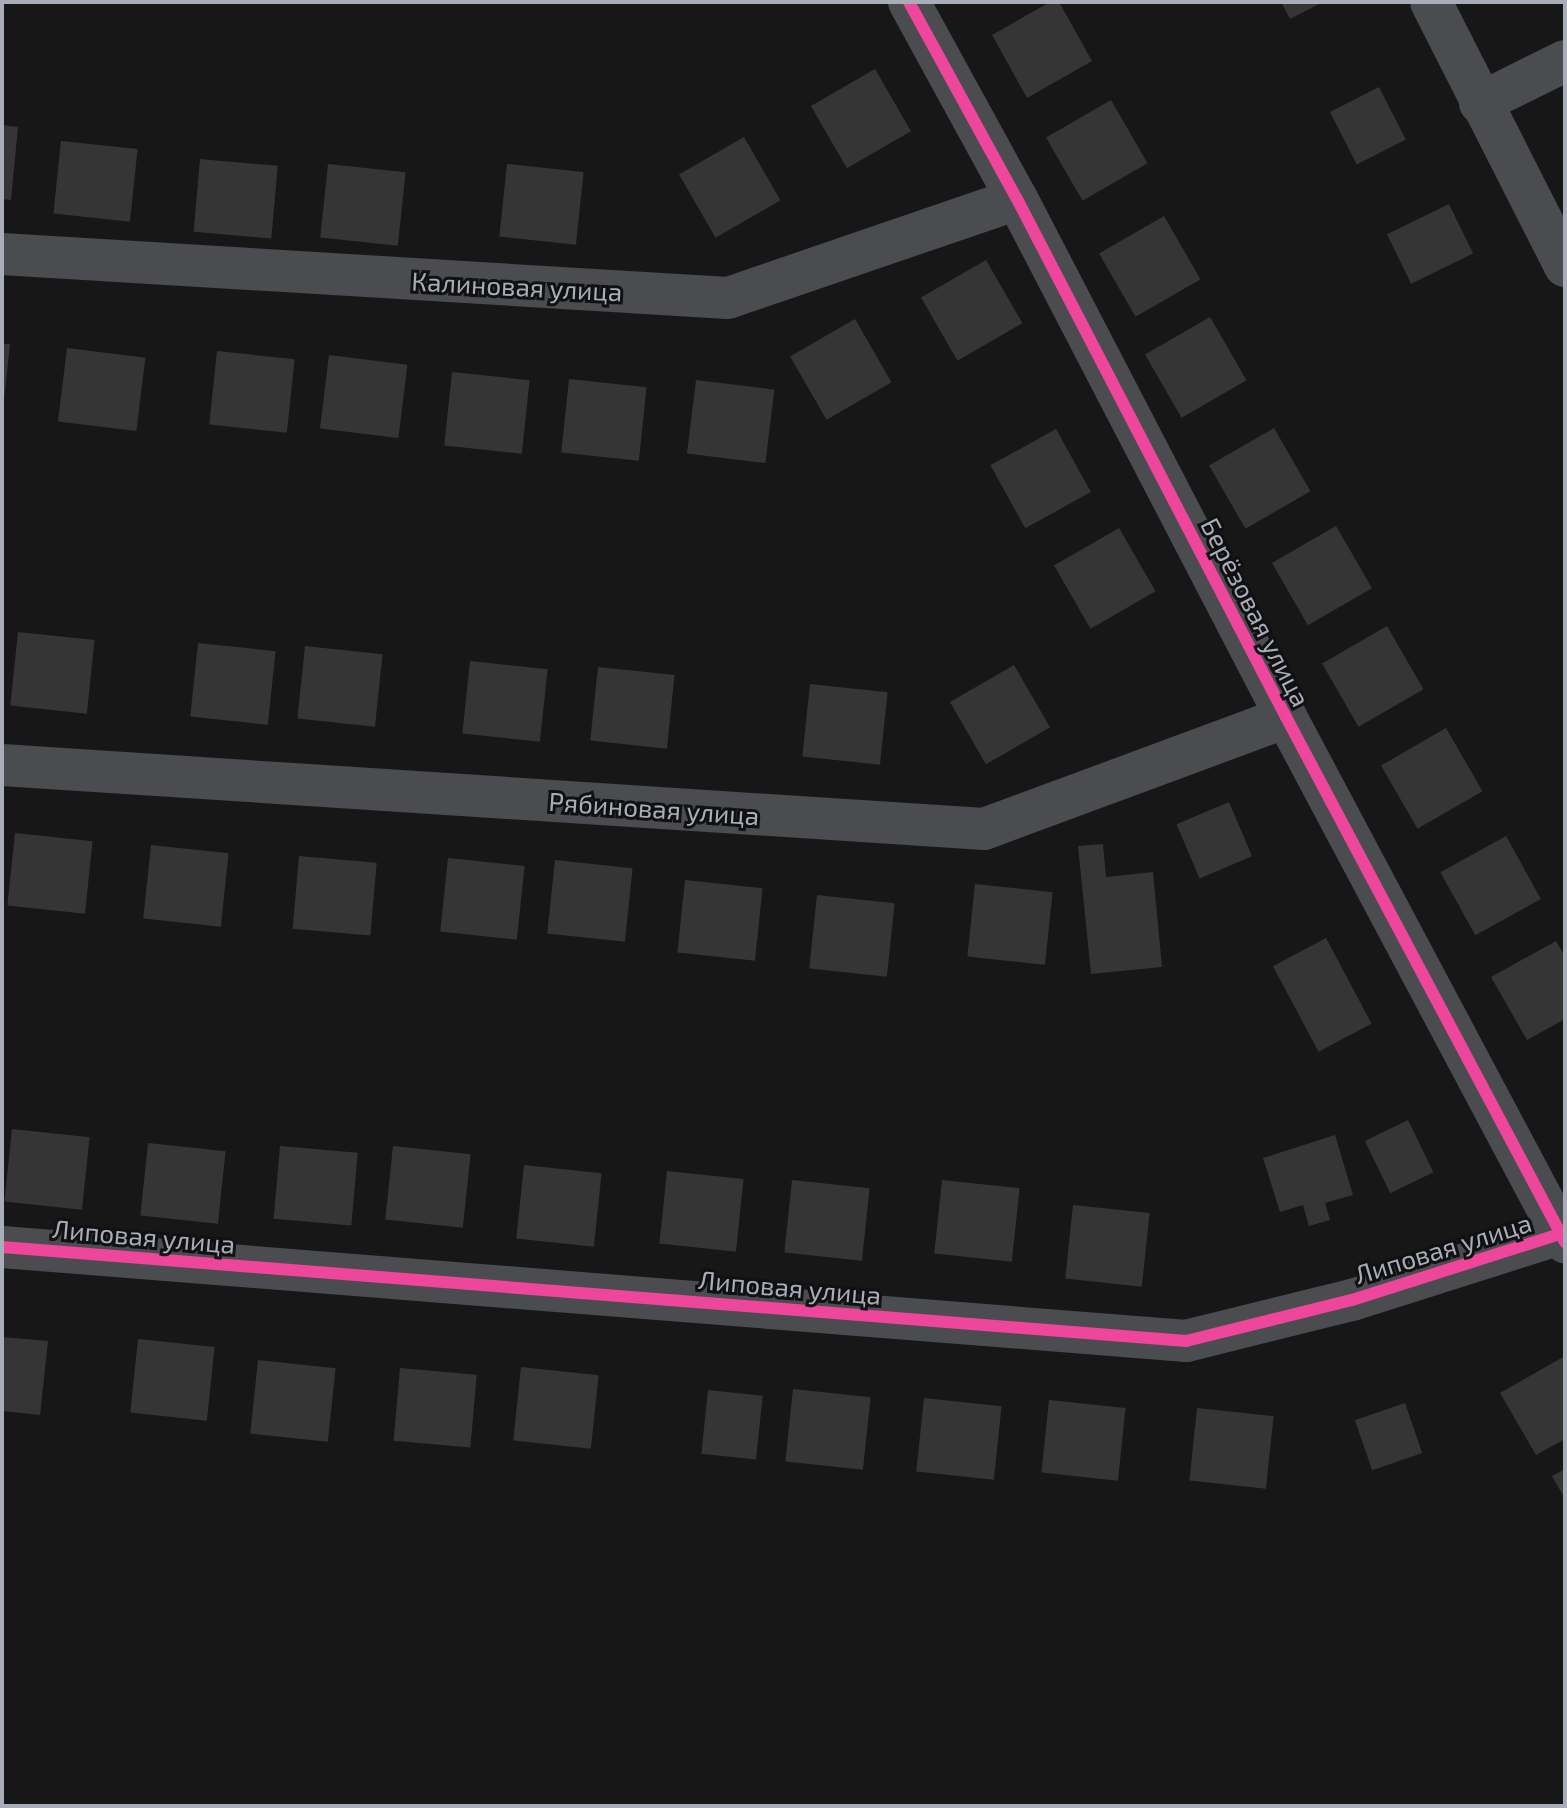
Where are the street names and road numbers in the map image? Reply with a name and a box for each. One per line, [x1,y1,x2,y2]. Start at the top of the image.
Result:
street label: Калиновая улица [411,265,623,307]
street label: Берёзовая улица [1195,512,1317,712]
street label: Рябиновая улица [548,785,760,831]
street label: Липовая улица [1351,1206,1535,1290]
street label: Липовая улица [51,1212,237,1260]
street label: Липовая улица [697,1263,883,1311]

